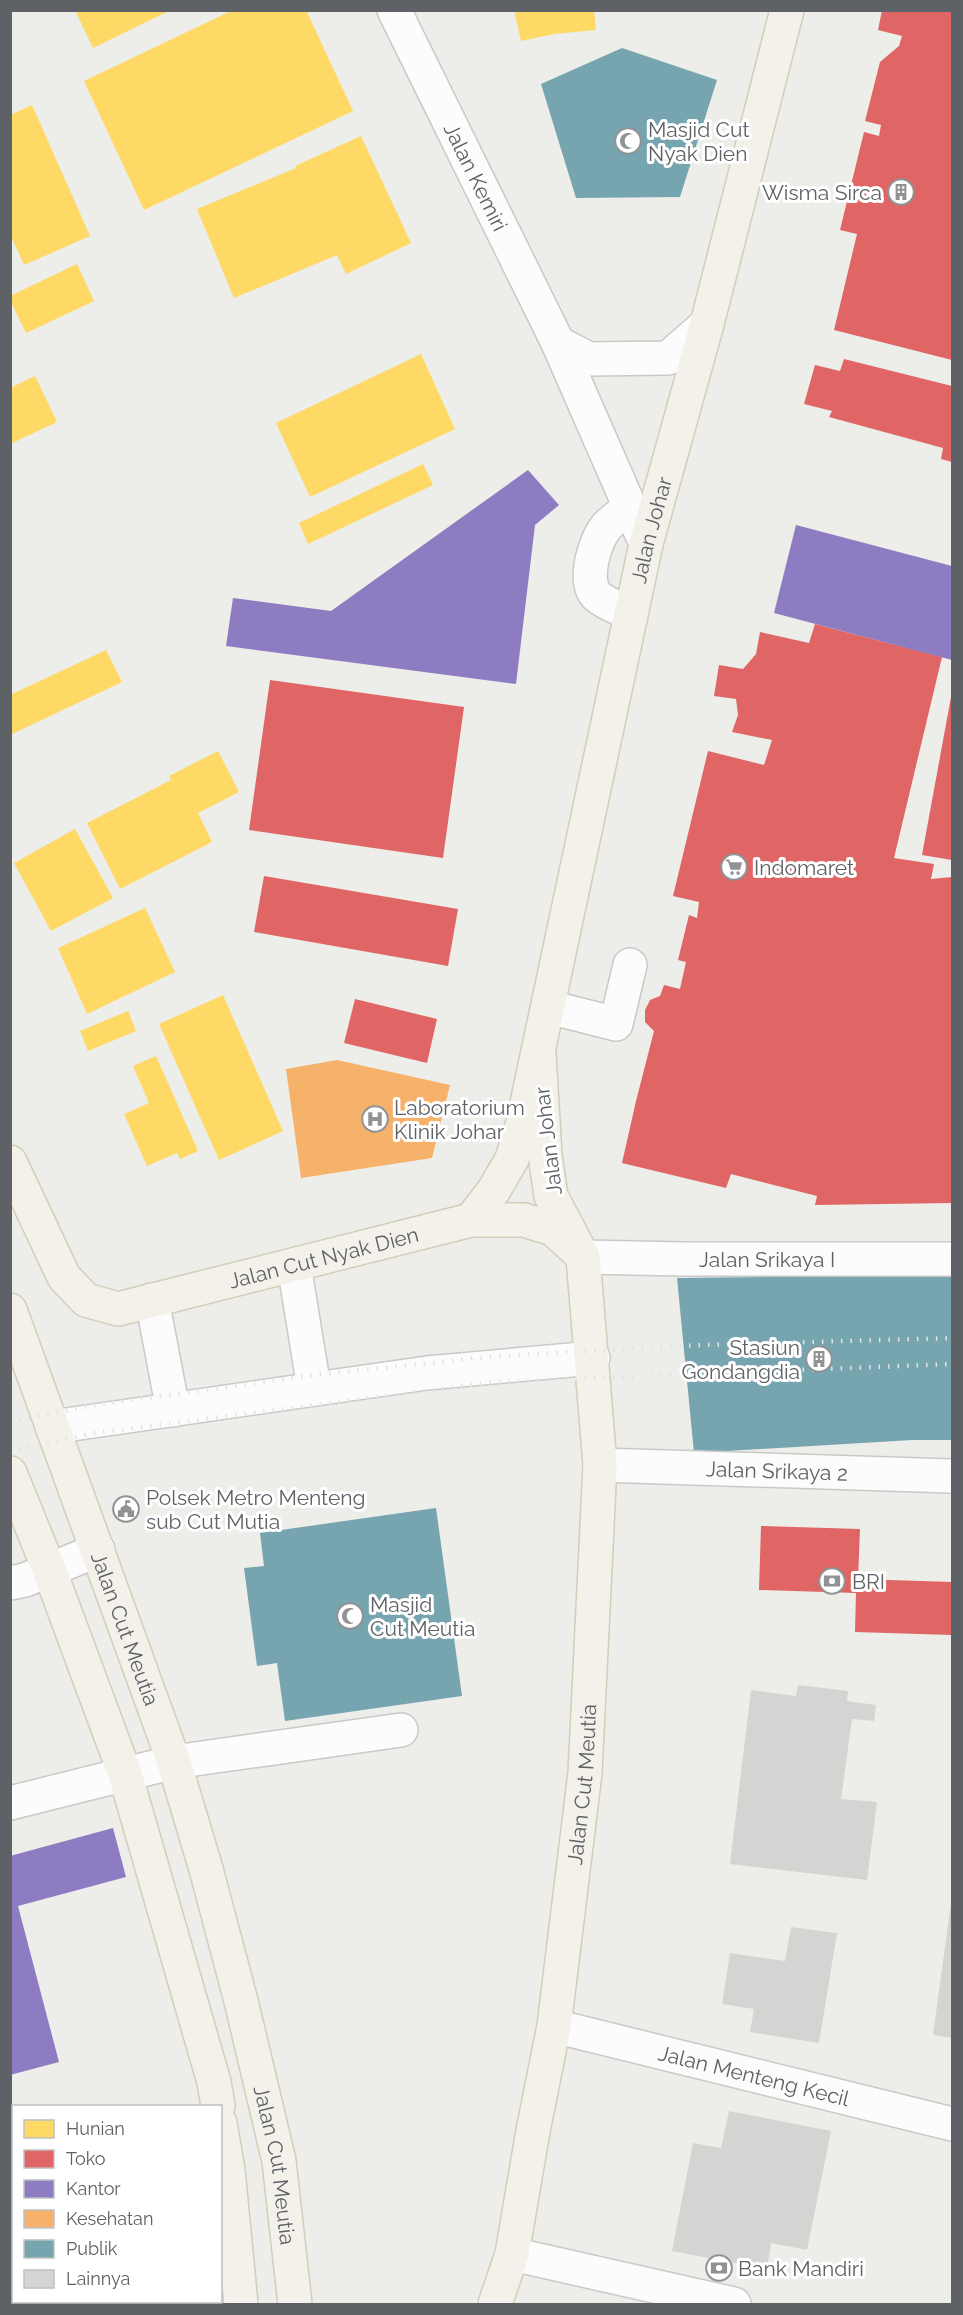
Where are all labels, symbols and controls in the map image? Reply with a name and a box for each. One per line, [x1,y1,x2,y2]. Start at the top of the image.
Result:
place label: Masjid Cut Nyak Dien [648,117,750,166]
street label: Jalan Kemiri [439,119,513,235]
mosque icon: Masjid Cut Nyak Dien [613,126,643,156]
building icon: Wisma Sirca [886,177,916,207]
place label: Wisma Sirca [762,180,882,205]
street label: Jalan Johar [626,473,677,585]
supermarket icon: Indomaret [719,852,749,882]
place label: Indomaret [754,855,854,880]
street label: Jalan Johar [529,1085,567,1197]
place label: Laboratorium Klinik Johar [394,1095,525,1144]
hospital icon: Laboratorium Klinik Johar [360,1104,390,1134]
street label: Jalan Cut Nyak Dien [226,1221,421,1293]
street label: Jalan Srikaya I [699,1247,835,1272]
place label: Stasiun Gondangdia [681,1335,800,1384]
building icon: Stasiun Gondangdia [804,1344,834,1374]
street label: Jalan Srikaya 2 [706,1456,848,1485]
place label: Polsek Metro Menteng sub Cut Mutia [146,1485,366,1534]
public building icon: Polsek Metro Menteng sub Cut Mutia [111,1494,141,1524]
street label: Jalan Cut Meutia [86,1548,165,1709]
bank icon: BRI [817,1566,847,1596]
place label: BRI [852,1569,885,1594]
place label: Masjid Cut Meutia [370,1592,475,1641]
mosque icon: Masjid Cut Meutia [335,1601,365,1631]
street label: Jalan Cut Meutia [561,1703,601,1866]
street label: Jalan Menteng Kecil [656,2040,852,2111]
street label: Jalan Cut Meutia [249,2083,301,2246]
legend [12,2105,222,2303]
text: Hunian [66,2118,125,2139]
text: Toko [66,2148,106,2169]
text: Kantor [66,2178,121,2199]
text: Kesehatan [66,2208,153,2229]
text: Publik [66,2238,118,2259]
bank icon: Bank Mandiri [704,2253,734,2283]
place label: Bank Mandiri [738,2256,864,2281]
text: Lainnya [66,2268,130,2289]

